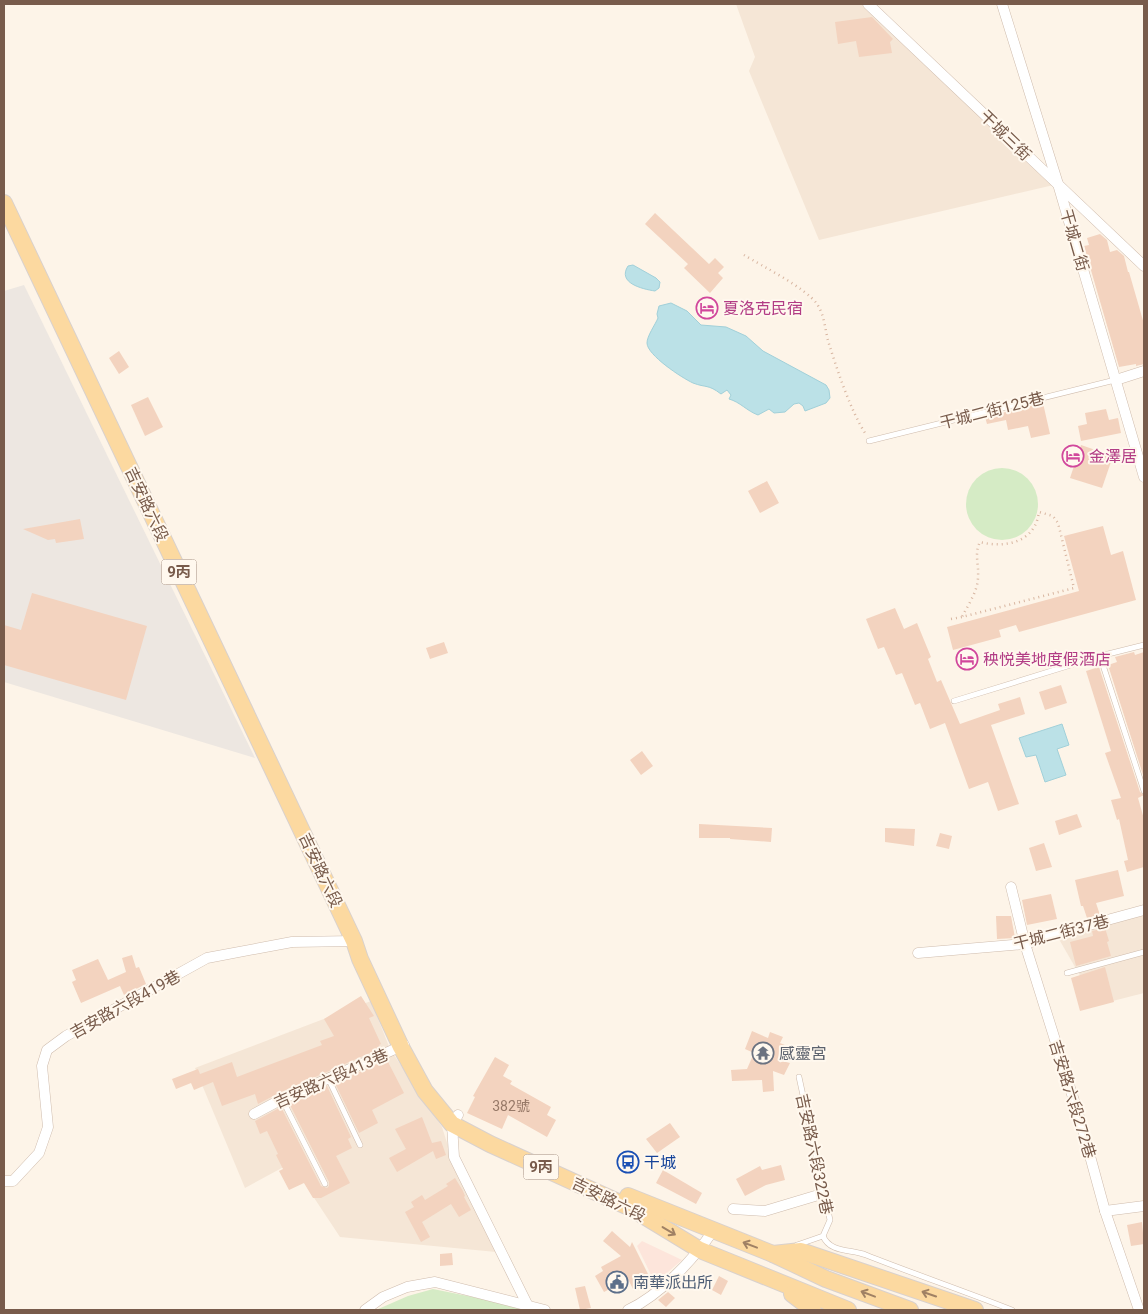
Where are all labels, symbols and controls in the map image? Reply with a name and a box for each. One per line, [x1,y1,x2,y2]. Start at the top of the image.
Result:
street label: 干城三街 [976,106,1035,164]
street label: 干城二街 [1057,207,1092,274]
hotel icon: 夏洛克民宿 [695,296,719,320]
place label: 夏洛克民宿 [723,299,803,318]
street label: 干城二街125巷 [938,388,1046,433]
hotel icon: 金澤居 [1061,444,1085,468]
place label: 金澤居 [1089,447,1137,466]
street label: 吉安路六段 [121,464,172,544]
road number: 9丙 [162,560,196,584]
hotel icon: 秧悦美地度假酒店 [955,647,979,671]
place label: 秧悦美地度假酒店 [983,650,1111,669]
street label: 吉安路六段 [295,830,346,910]
street label: 干城二街37巷 [1011,911,1111,954]
street label: 吉安路六段419巷 [67,966,184,1043]
street label: 吉安路六段272巷 [1045,1038,1100,1161]
temple icon: 感靈宮 [751,1041,775,1065]
place label: 感靈宮 [779,1044,827,1063]
street label: 吉安路六段413巷 [271,1045,391,1112]
street label: 吉安路六段322巷 [792,1092,837,1216]
house number: 382號 [492,1098,530,1114]
bus stop icon: 干城 [616,1150,640,1174]
place label: 干城 [644,1153,676,1172]
road number: 9丙 [524,1154,558,1180]
street label: 吉安路六段 [569,1173,649,1226]
one-way arrow [662,1227,676,1237]
one-way arrow [742,1240,758,1249]
public building icon: 南華派出所 [605,1270,629,1294]
place label: 南華派出所 [633,1273,713,1292]
one-way arrow [861,1289,876,1299]
one-way arrow [922,1289,937,1298]

